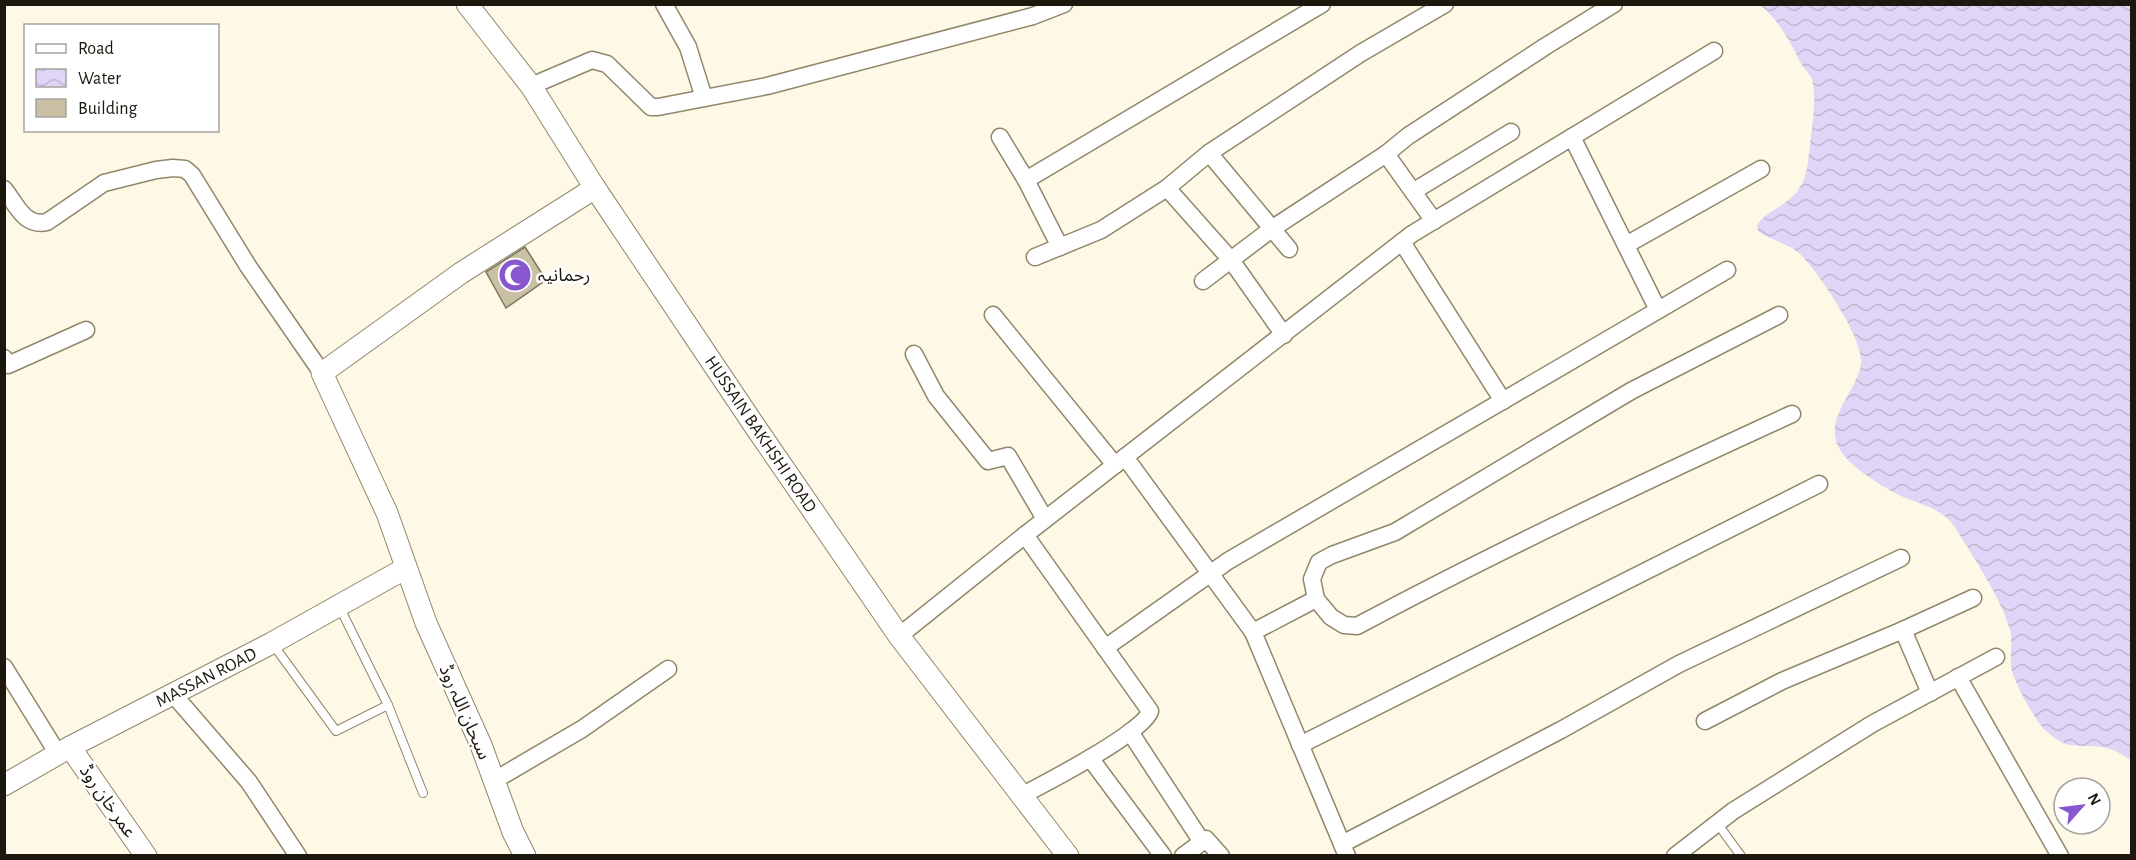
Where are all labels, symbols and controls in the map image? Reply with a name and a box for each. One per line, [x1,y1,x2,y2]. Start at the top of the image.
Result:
legend [24,24,219,132]
text: Road [78,40,114,58]
text: Water [78,70,121,88]
text: Building [78,100,138,118]
mosque icon: رحمانیہ [497,257,533,293]
place label: رحمانیہ [538,267,590,286]
street label: HUSSAIN BAKHSHI ROAD [701,353,819,516]
street label: MASSAN ROAD [153,645,260,711]
street label: سبحان اللہ روڈ [434,662,494,763]
street label: عمر خان روڈ [75,761,140,842]
north arrow [2052,776,2112,836]
text: N [2085,791,2104,808]

